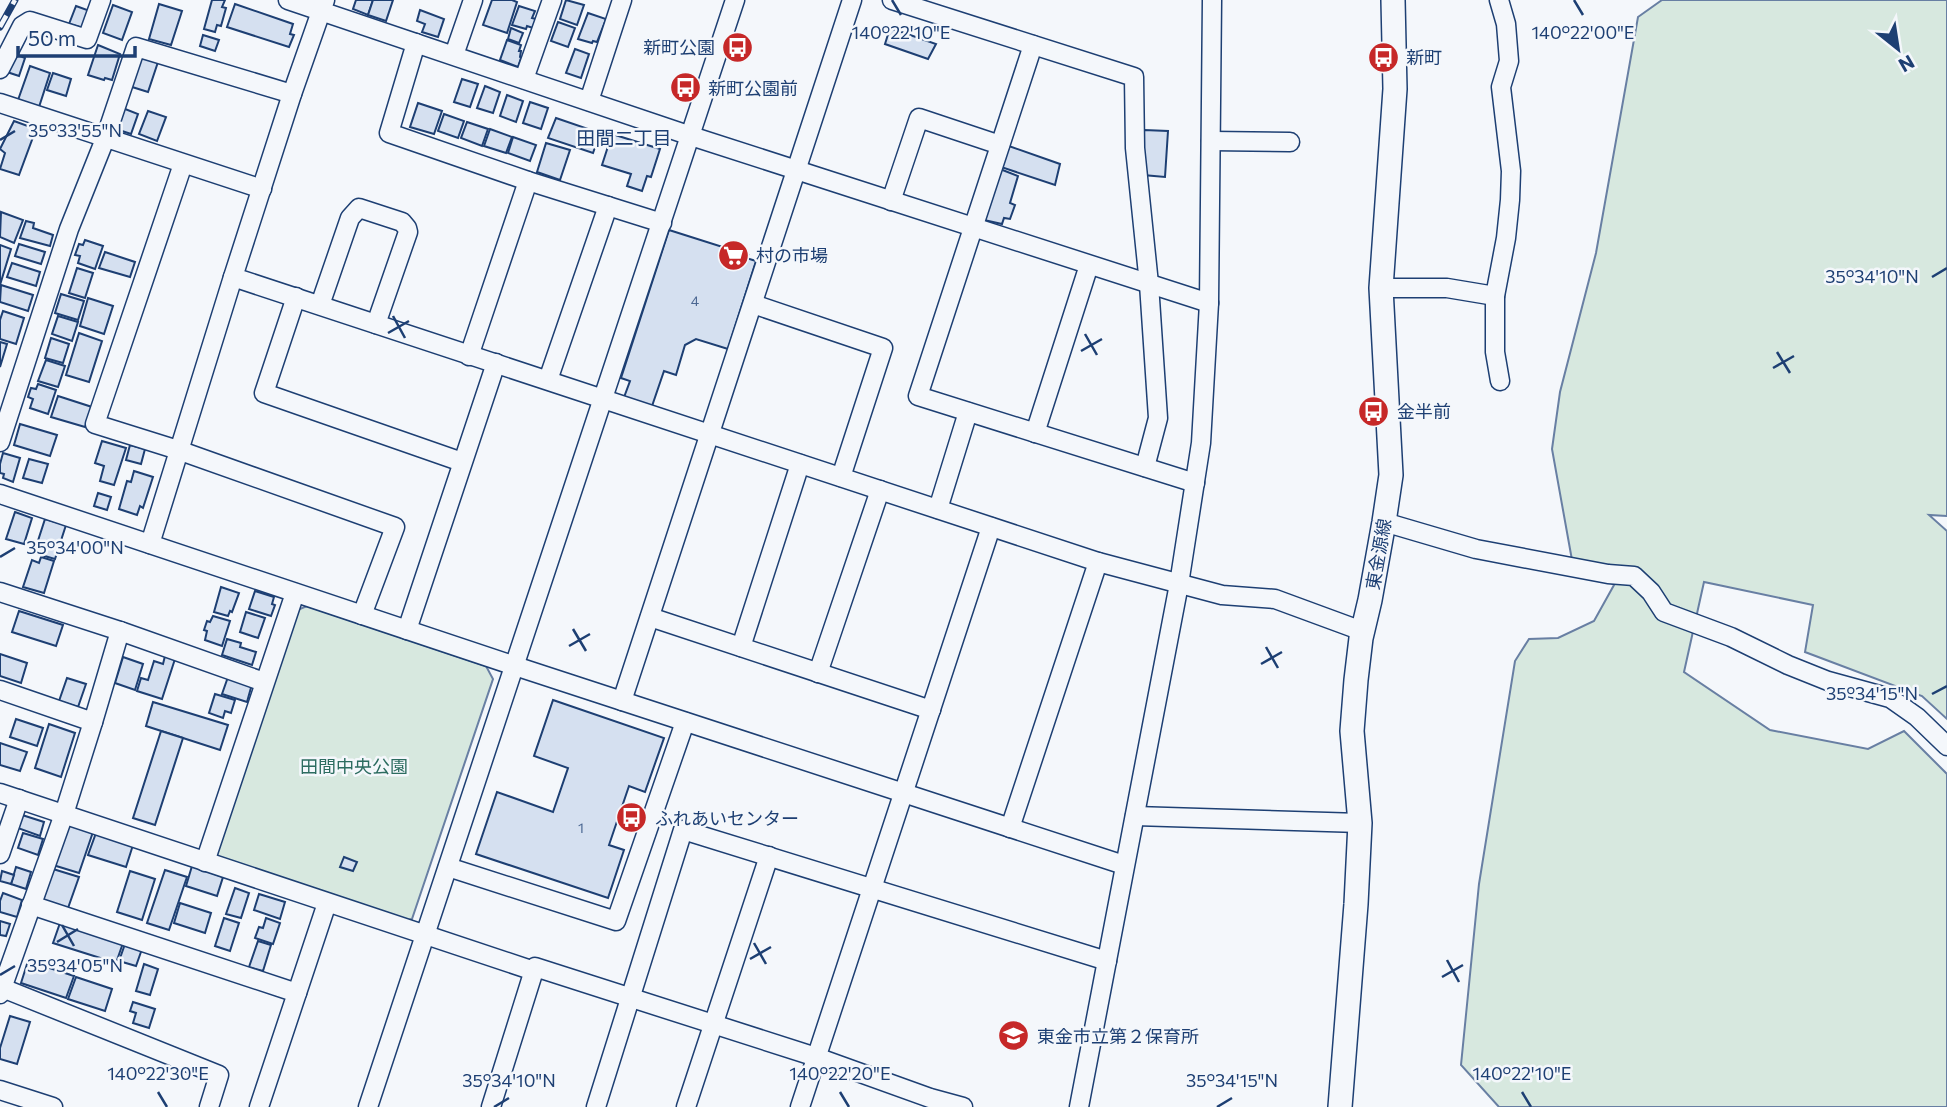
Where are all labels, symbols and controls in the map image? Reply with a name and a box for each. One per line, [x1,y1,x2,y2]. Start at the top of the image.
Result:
scale bar [18,14,135,58]
north arrow [1863,14,1933,84]
text: 140°22'10"E [851,21,951,43]
text: 140°22'00"E [1531,21,1635,43]
text: 50 m [28,25,76,50]
bus stop icon: 新町公園 [721,30,755,64]
place label: 新町公園 [643,36,715,58]
bus stop icon: 新町 [1366,40,1400,74]
place label: 新町 [1406,46,1442,68]
text: N [1895,51,1919,78]
bus stop icon: 新町公園前 [668,71,702,105]
place label: 新町公園前 [708,77,798,99]
text: 35°33'55"N [28,119,122,141]
district label: 田間二丁目 [576,126,672,149]
supermarket icon: 村の市場 [716,238,750,272]
place label: 村の市場 [756,244,828,266]
text: 35°34'10"N [1825,265,1919,287]
house number: 4 [691,292,700,309]
bus stop icon: 金半前 [1357,394,1391,428]
place label: 金半前 [1397,400,1451,422]
street label: 東金源線 [1361,517,1395,591]
text: 35°34'00"N [26,536,124,558]
text: 35°34'15"N [1826,682,1918,704]
park label: 田間中央公園 [300,755,408,777]
bus stop icon: ふれあいセンター [615,801,649,835]
place label: ふれあいセンター [655,807,799,829]
house number: 1 [578,819,584,836]
text: 35°34'05"N [27,954,123,976]
school or university icon: 東金市立第２保育所 [997,1019,1031,1053]
place label: 東金市立第２保育所 [1037,1025,1199,1047]
text: 140°22'30"E [107,1062,209,1084]
text: 140°22'20"E [789,1062,891,1084]
text: 140°22'10"E [1472,1062,1572,1084]
text: 35°34'10"N [462,1069,556,1091]
text: 35°34'15"N [1186,1069,1278,1091]

